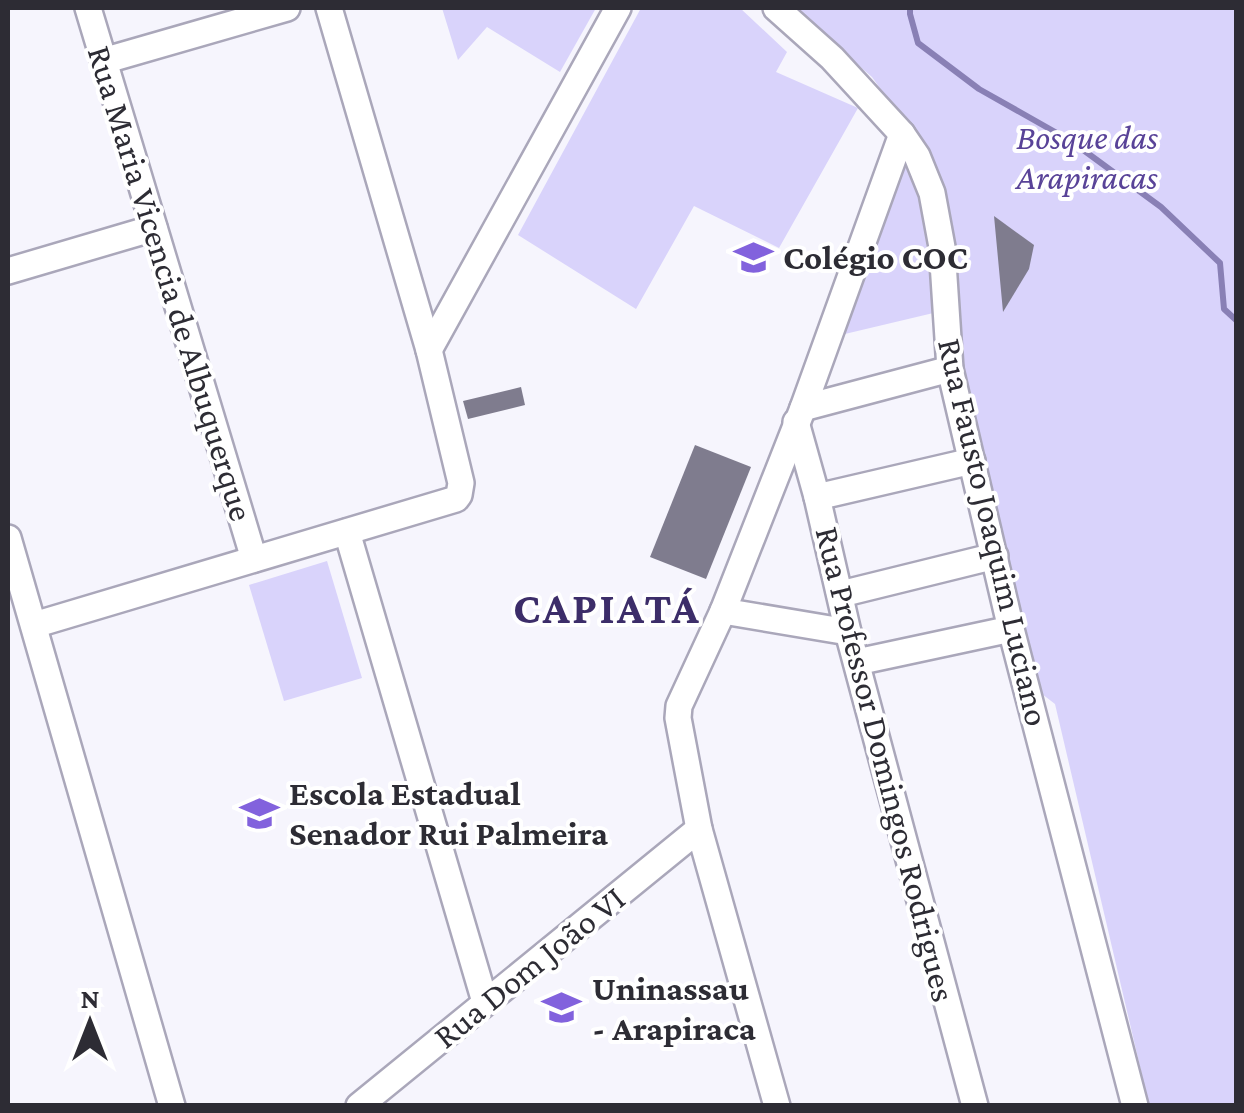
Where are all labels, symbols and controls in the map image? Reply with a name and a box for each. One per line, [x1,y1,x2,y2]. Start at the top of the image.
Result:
street label: Rua Maria Vicencia de Albuquerque [80,41,262,525]
park label: Bosque das Arapiracas [1014,118,1158,197]
school or university icon: Colégio COC [732,236,774,278]
place label: Colégio COC [783,238,968,277]
street label: Rua Fausto Joaquim Luciano [930,334,1057,730]
street label: Rua Professor Domingos Rodrigues [808,522,964,1006]
district label: CAPIATÁ [513,583,701,633]
place label: Escola Estadual Senador Rui Palmeira [289,774,608,853]
school or university icon: Escola Estadual Senador Rui Palmeira [238,792,280,834]
street label: Rua Dom João VI [426,879,633,1056]
place label: Uninassau - Arapiraca [592,969,756,1048]
north arrow [40,973,140,1073]
text: N [80,983,100,1014]
school or university icon: Uninassau - Arapiraca [541,987,583,1029]

